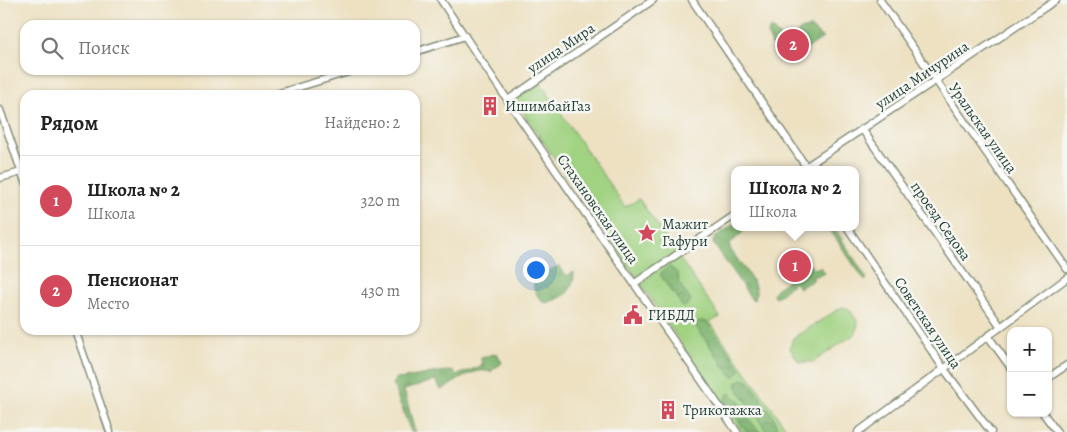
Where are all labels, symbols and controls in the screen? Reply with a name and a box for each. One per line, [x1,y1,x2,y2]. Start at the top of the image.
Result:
street label: улица Мира [522,18,599,78]
search box [20,20,420,75]
pin: 2 [777,26,809,64]
icon: search [38,34,66,62]
text: Поиск [78,35,130,61]
street label: улица Мичурина [870,36,973,114]
street label: Уральская улица [944,79,1022,177]
building icon: ИшимбайГаз [479,95,501,117]
place label: ИшимбайГаз [505,96,591,116]
text: Рядом [40,109,98,137]
text: Найдено: 2 [324,112,400,134]
street label: Стахановская улица [553,150,643,268]
popup [731,166,859,231]
text: Школа № 2 [749,175,842,201]
text: Школа № 2 [87,177,180,203]
street label: проезд Седова [906,177,976,265]
text: 1 [53,190,59,212]
text: 320 m [361,190,400,212]
text: Школа [749,201,797,223]
text: Школа [87,203,135,225]
place label: Мажит Гафури [662,214,709,251]
place icon: Мажит Гафури [636,222,658,244]
pin: 1 [779,247,811,285]
your location [523,257,549,283]
text: Пенсионат [87,267,178,293]
street label: Советская улица [890,273,966,373]
text: 2 [52,280,60,302]
text: 430 m [361,280,400,302]
text: Место [87,293,130,315]
public building icon: ГИБДД [622,304,644,326]
place label: ГИБДД [648,305,695,325]
map controls [1007,327,1052,417]
button: + [1007,327,1052,372]
button: − [1007,372,1052,417]
building icon: Трикотажка [657,399,679,421]
place label: Трикотажка [683,400,762,420]

